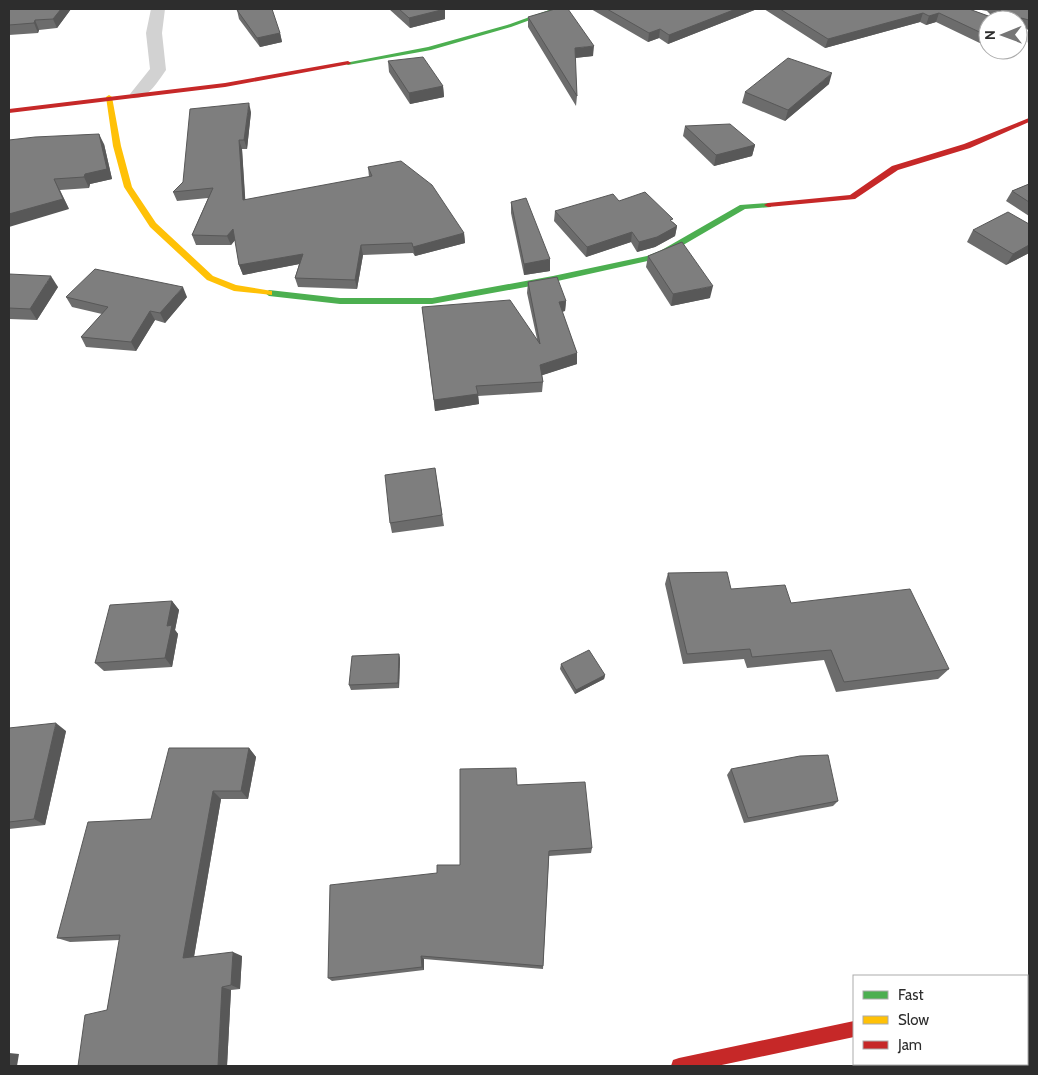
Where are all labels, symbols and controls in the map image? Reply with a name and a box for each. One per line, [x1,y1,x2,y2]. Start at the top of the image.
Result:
north arrow [978,10,1028,60]
text: N [981,30,999,40]
legend [853,975,1028,1065]
text: Fast [898,986,923,1004]
text: Slow [898,1011,929,1029]
text: Jam [897,1036,922,1054]

